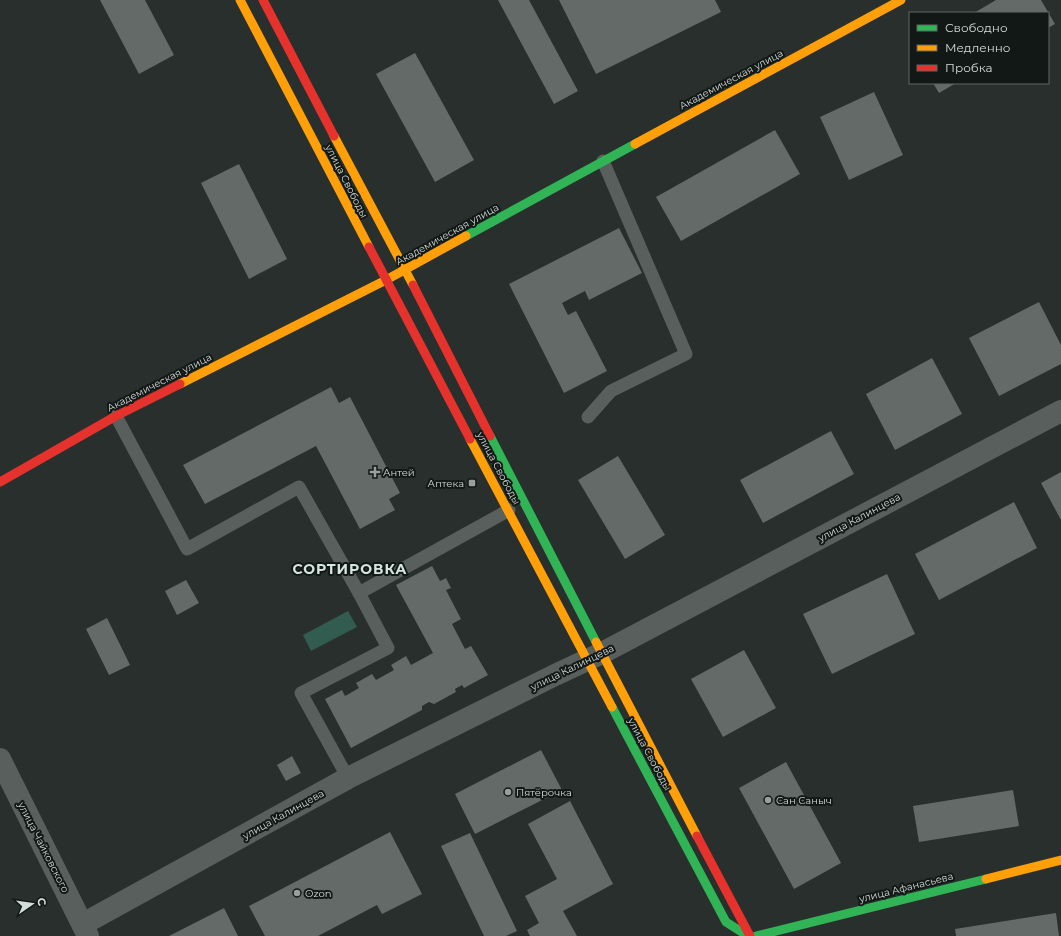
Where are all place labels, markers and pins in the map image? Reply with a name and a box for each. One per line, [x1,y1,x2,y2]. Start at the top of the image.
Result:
place label: Антей [383,466,415,479]
marker: Антей [370,467,380,477]
place label: Аптека [428,477,464,490]
marker: Аптека [467,478,477,488]
place label: Пятёрочка [516,786,572,799]
marker: Пятёрочка [503,787,513,797]
place label: Сан Саныч [776,794,832,807]
marker: Сан Саныч [763,795,773,805]
place label: Ozon [305,887,331,900]
marker: Ozon [292,888,302,898]

